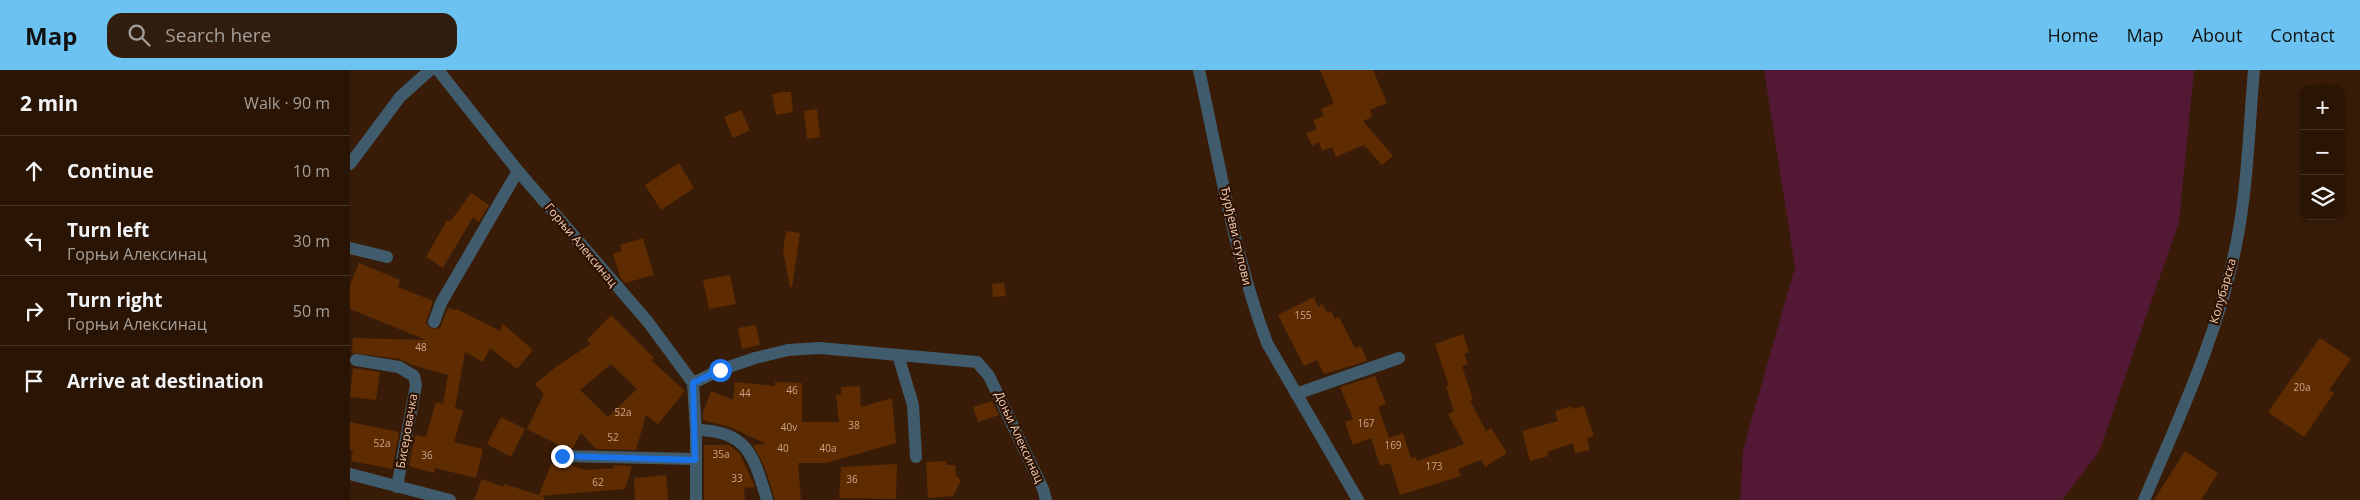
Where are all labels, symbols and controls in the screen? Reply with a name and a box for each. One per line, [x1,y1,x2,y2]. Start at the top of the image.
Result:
search box [107,13,457,58]
text: Map [25,19,77,52]
icon: search [125,21,153,49]
text: Search here [165,22,271,48]
text: Home [2048,23,2098,47]
text: Map [2126,23,2164,47]
text: About [2192,23,2242,47]
text: Contact [2270,23,2335,47]
map controls [2300,85,2345,220]
button: + [2300,85,2345,130]
text: 2 min [20,89,78,117]
text: Walk · 90 m [244,92,330,114]
button: − [2300,130,2345,175]
icon: ahead [20,157,48,185]
text: Continue [67,158,154,184]
text: 10 m [293,160,330,182]
button: layers [2300,175,2345,220]
street label: Ђурђеви ступови [1217,185,1256,287]
street label: Горњи Алексинац [541,199,622,291]
text: Turn left [67,217,149,243]
icon: left [20,227,48,255]
text: 30 m [293,230,330,252]
text: Горњи Алексинац [67,243,207,265]
street label: Колубарска [2205,256,2240,325]
text: Turn right [67,287,162,313]
icon: right [20,297,48,325]
text: 50 m [293,300,330,322]
house number: 155 [1294,308,1312,322]
text: Горњи Алексинац [67,313,207,335]
house number: 48 [415,340,427,354]
route start [709,359,732,382]
icon: arrive [20,367,48,395]
text: Arrive at destination [67,368,264,394]
house number: 20a [2294,380,2311,394]
house number: 46 [786,383,798,397]
house number: 44 [739,386,751,400]
street label: Доњи Алексинац [991,388,1048,486]
street label: Бисеровачка [392,392,421,470]
house number: 52a [615,405,632,419]
house number: 167 [1357,416,1375,430]
house number: 38 [848,418,860,432]
house number: 40v [781,420,797,434]
house number: 52 [607,430,619,444]
house number: 52a [374,436,391,450]
house number: 169 [1384,438,1402,452]
house number: 40 [777,441,789,455]
house number: 40a [820,441,837,455]
route end [551,445,574,468]
house number: 35a [713,447,730,461]
house number: 36 [421,448,433,462]
house number: 173 [1425,459,1443,473]
house number: 33 [731,471,743,485]
house number: 36 [846,472,858,486]
house number: 62 [592,475,604,489]

